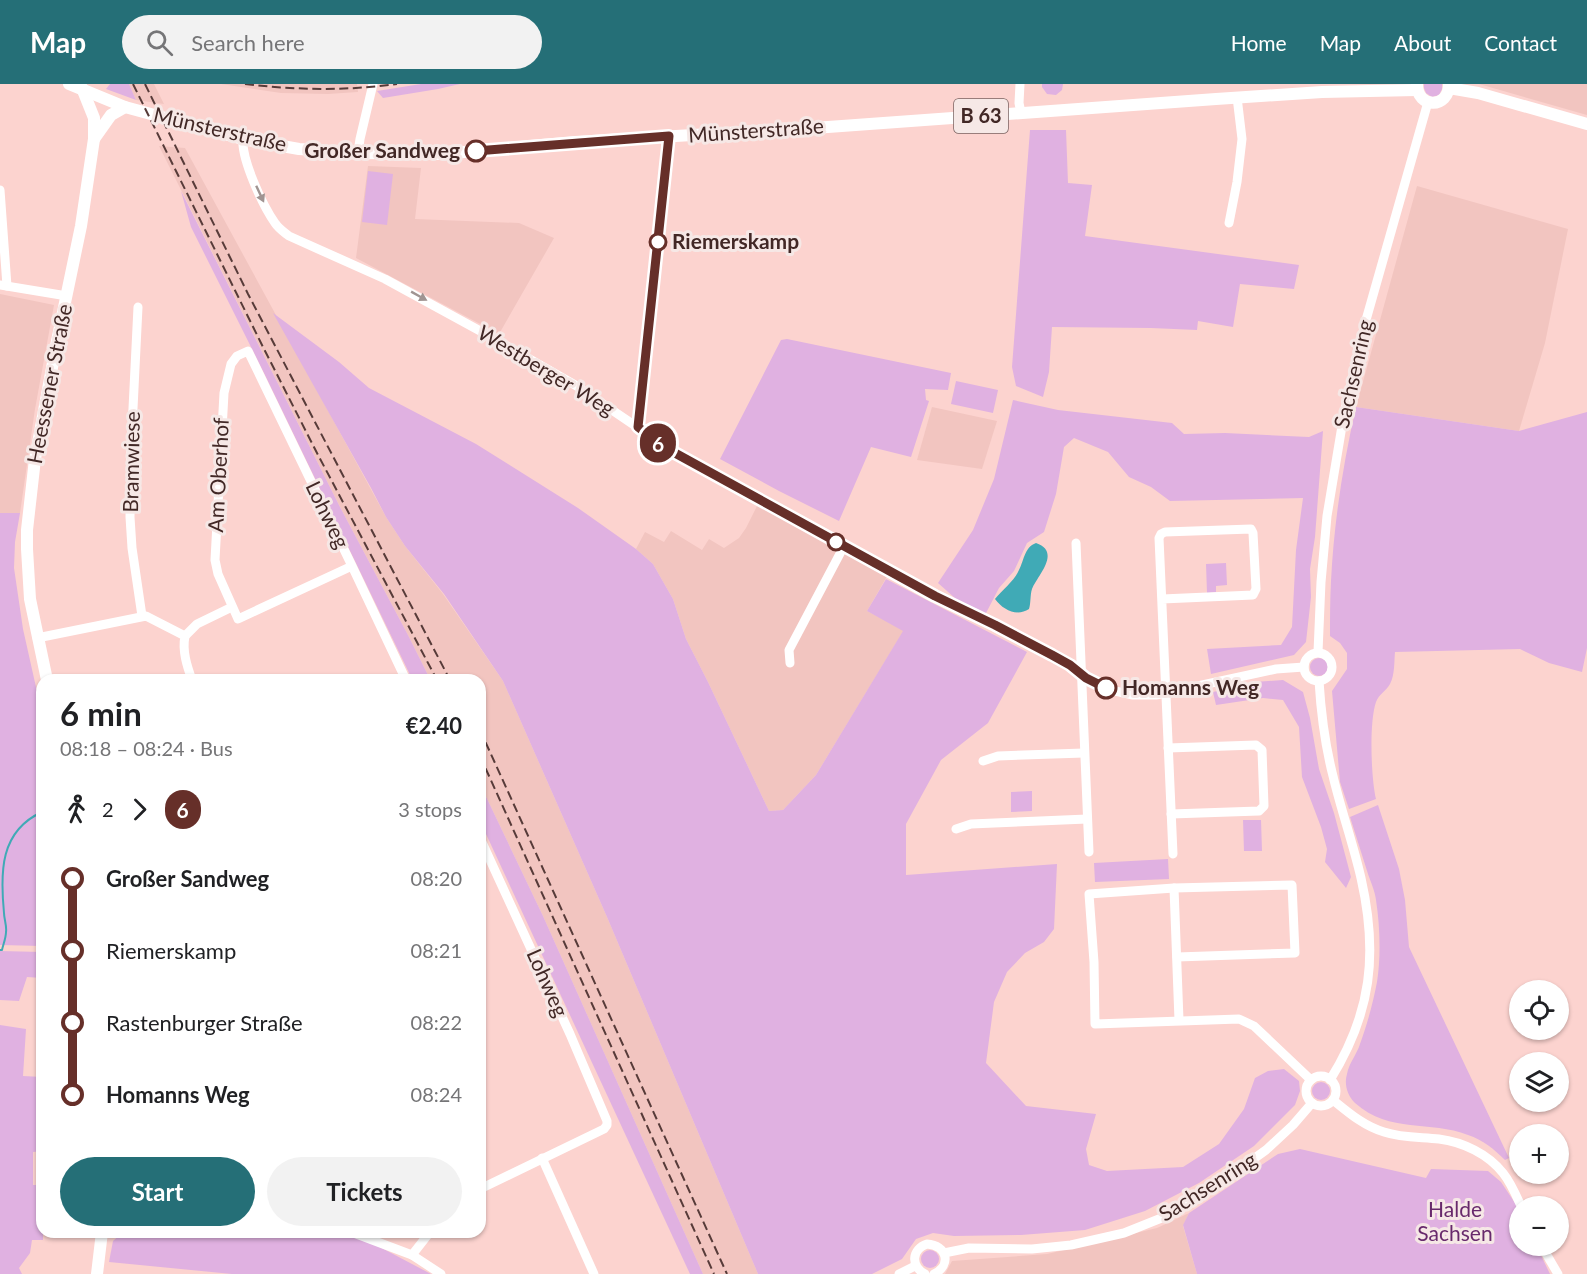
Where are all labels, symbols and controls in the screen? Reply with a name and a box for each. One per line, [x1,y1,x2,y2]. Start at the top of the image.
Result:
search box [122,15,542,69]
text: Map [30,25,86,59]
icon: search [143,26,176,59]
text: Search here [191,29,305,56]
text: Home [1231,30,1287,55]
text: Map [1320,30,1361,55]
text: About [1394,30,1451,55]
text: Contact [1484,30,1557,55]
road number: B 63 [954,99,1008,133]
street label: Münsterstraße [151,101,289,156]
street label: Münsterstraße [687,112,824,147]
place label: Großer Sandweg [304,137,460,162]
marker: Großer Sandweg [465,140,487,162]
one-way arrow [256,186,265,203]
place label: Riemerskamp [672,228,799,253]
marker: Riemerskamp [649,233,667,251]
one-way arrow [411,291,428,301]
street label: Heessener Straße [21,302,76,466]
street label: Sachsenring [1328,317,1377,430]
street label: Westberger Weg [474,319,620,420]
street label: Bramwiese [117,411,144,513]
street label: Am Oberhof [202,416,233,533]
line badge: 6 [638,424,678,462]
text: 6 [652,431,664,456]
street label: Lohweg [301,477,355,552]
unlabelled marker [827,533,845,551]
place label: Homanns Weg [1122,674,1259,699]
marker: Homanns Weg [1095,677,1117,699]
text: 6 min [60,693,142,733]
text: €2.40 [406,712,462,739]
text: 08:18 – 08:24 · Bus [60,736,233,760]
icon: walk [60,793,93,826]
icon: forward [123,793,156,826]
text: 2 [102,797,114,821]
text: 6 [177,797,189,822]
text: 3 stops [398,797,462,821]
text: Großer Sandweg [106,865,269,892]
text: 08:20 [411,866,462,890]
text: Riemerskamp [106,937,236,964]
text: 08:21 [411,938,462,962]
street label: Lohweg [522,944,574,1020]
map controls [1509,980,1569,1256]
button: locate [1509,980,1569,1040]
text: Rastenburger Straße [106,1009,303,1036]
text: 08:22 [411,1010,462,1034]
button: layers [1509,1052,1569,1112]
text: Homanns Weg [106,1081,250,1108]
text: 08:24 [411,1082,462,1106]
button: + [1509,1124,1569,1184]
street label: Sachsenring [1154,1146,1261,1226]
button: Start [60,1157,255,1226]
button: Tickets [267,1157,462,1226]
park label: Halde Sachsen [1417,1196,1493,1245]
button: − [1509,1196,1569,1256]

